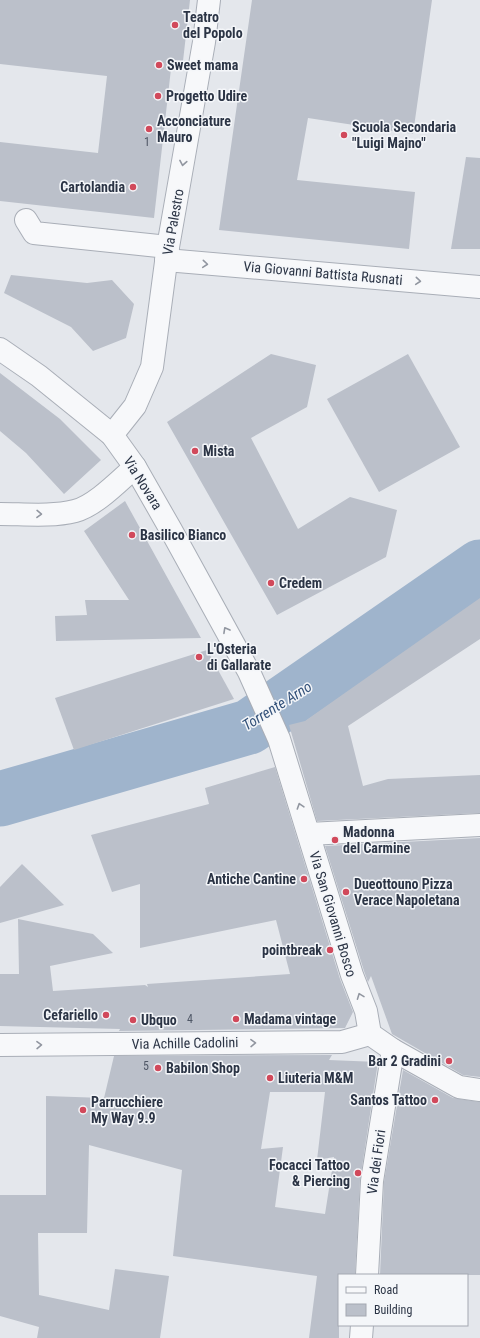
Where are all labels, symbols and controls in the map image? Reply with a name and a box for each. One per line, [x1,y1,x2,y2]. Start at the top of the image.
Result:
place label: Teatro del Popolo [183,9,243,41]
marker: Teatro del Popolo [170,20,180,30]
place label: Sweet mama [167,57,239,73]
marker: Sweet mama [154,60,164,70]
place label: Progetto Udire [166,88,248,104]
marker: Progetto Udire [153,91,163,101]
place label: Acconciature Mauro [157,113,231,145]
place label: Scuola Secondaria "Luigi Majno" [352,119,456,151]
marker: Acconciature Mauro [144,124,154,134]
marker: Scuola Secondaria "Luigi Majno" [339,130,349,140]
house number: 1 [144,135,150,149]
one-way arrow [179,160,188,166]
place label: Cartolandia [60,179,125,195]
marker: Cartolandia [128,182,138,192]
street label: Via Palestro [159,188,187,256]
street label: Via Giovanni Battista Rusnati [243,258,403,288]
one-way arrow [202,259,208,268]
one-way arrow [415,277,421,286]
place label: Mista [203,443,235,459]
marker: Mista [190,446,200,456]
street label: Via Novara [120,453,166,513]
one-way arrow [36,510,42,519]
place label: Basilico Bianco [140,527,226,543]
marker: Basilico Bianco [127,530,137,540]
place label: Credem [279,575,322,591]
marker: Credem [266,578,276,588]
one-way arrow [224,627,231,634]
place label: L'Osteria di Gallarate [207,641,271,673]
marker: L'Osteria di Gallarate [194,652,204,662]
water label: Torrente Arno [239,678,315,734]
one-way arrow [296,803,305,810]
place label: Madonna del Carmine [343,824,410,856]
marker: Madonna del Carmine [330,835,340,845]
street label: Via San Giovanni Bosco [306,849,360,979]
place label: Antiche Cantine [207,871,296,887]
marker: Antiche Cantine [299,874,309,884]
place label: Dueottouno Pizza Verace Napoletana [354,876,460,908]
marker: Dueottouno Pizza Verace Napoletana [341,887,351,897]
place label: pointbreak [262,942,322,958]
marker: pointbreak [325,945,335,955]
one-way arrow [357,993,365,1000]
place label: Cefariello [43,1007,98,1023]
marker: Cefariello [101,1010,111,1020]
place label: Madama vintage [244,1011,337,1027]
place label: Ubquo [141,1012,177,1028]
house number: 4 [187,1012,193,1026]
marker: Madama vintage [231,1014,241,1024]
marker: Ubquo [128,1015,138,1025]
street label: Via Achille Cadolini [132,1034,238,1052]
one-way arrow [250,1039,256,1047]
one-way arrow [36,1041,42,1049]
place label: Bar 2 Gradini [368,1053,441,1069]
marker: Bar 2 Gradini [444,1056,454,1066]
house number: 5 [143,1059,149,1073]
place label: Babilon Shop [166,1060,240,1076]
marker: Babilon Shop [153,1063,163,1073]
place label: Liuteria M&M [278,1070,353,1086]
marker: Liuteria M&M [265,1073,275,1083]
place label: Santos Tattoo [350,1092,427,1108]
place label: Parrucchiere My Way 9.9 [91,1094,163,1126]
marker: Santos Tattoo [430,1095,440,1105]
marker: Parrucchiere My Way 9.9 [78,1105,88,1115]
street label: Via dei Fiori [364,1129,388,1195]
place label: Focacci Tattoo & Piercing [269,1157,350,1189]
marker: Focacci Tattoo & Piercing [353,1168,363,1178]
legend [338,1274,468,1326]
text: Road [374,1283,398,1297]
text: Building [374,1303,412,1317]

